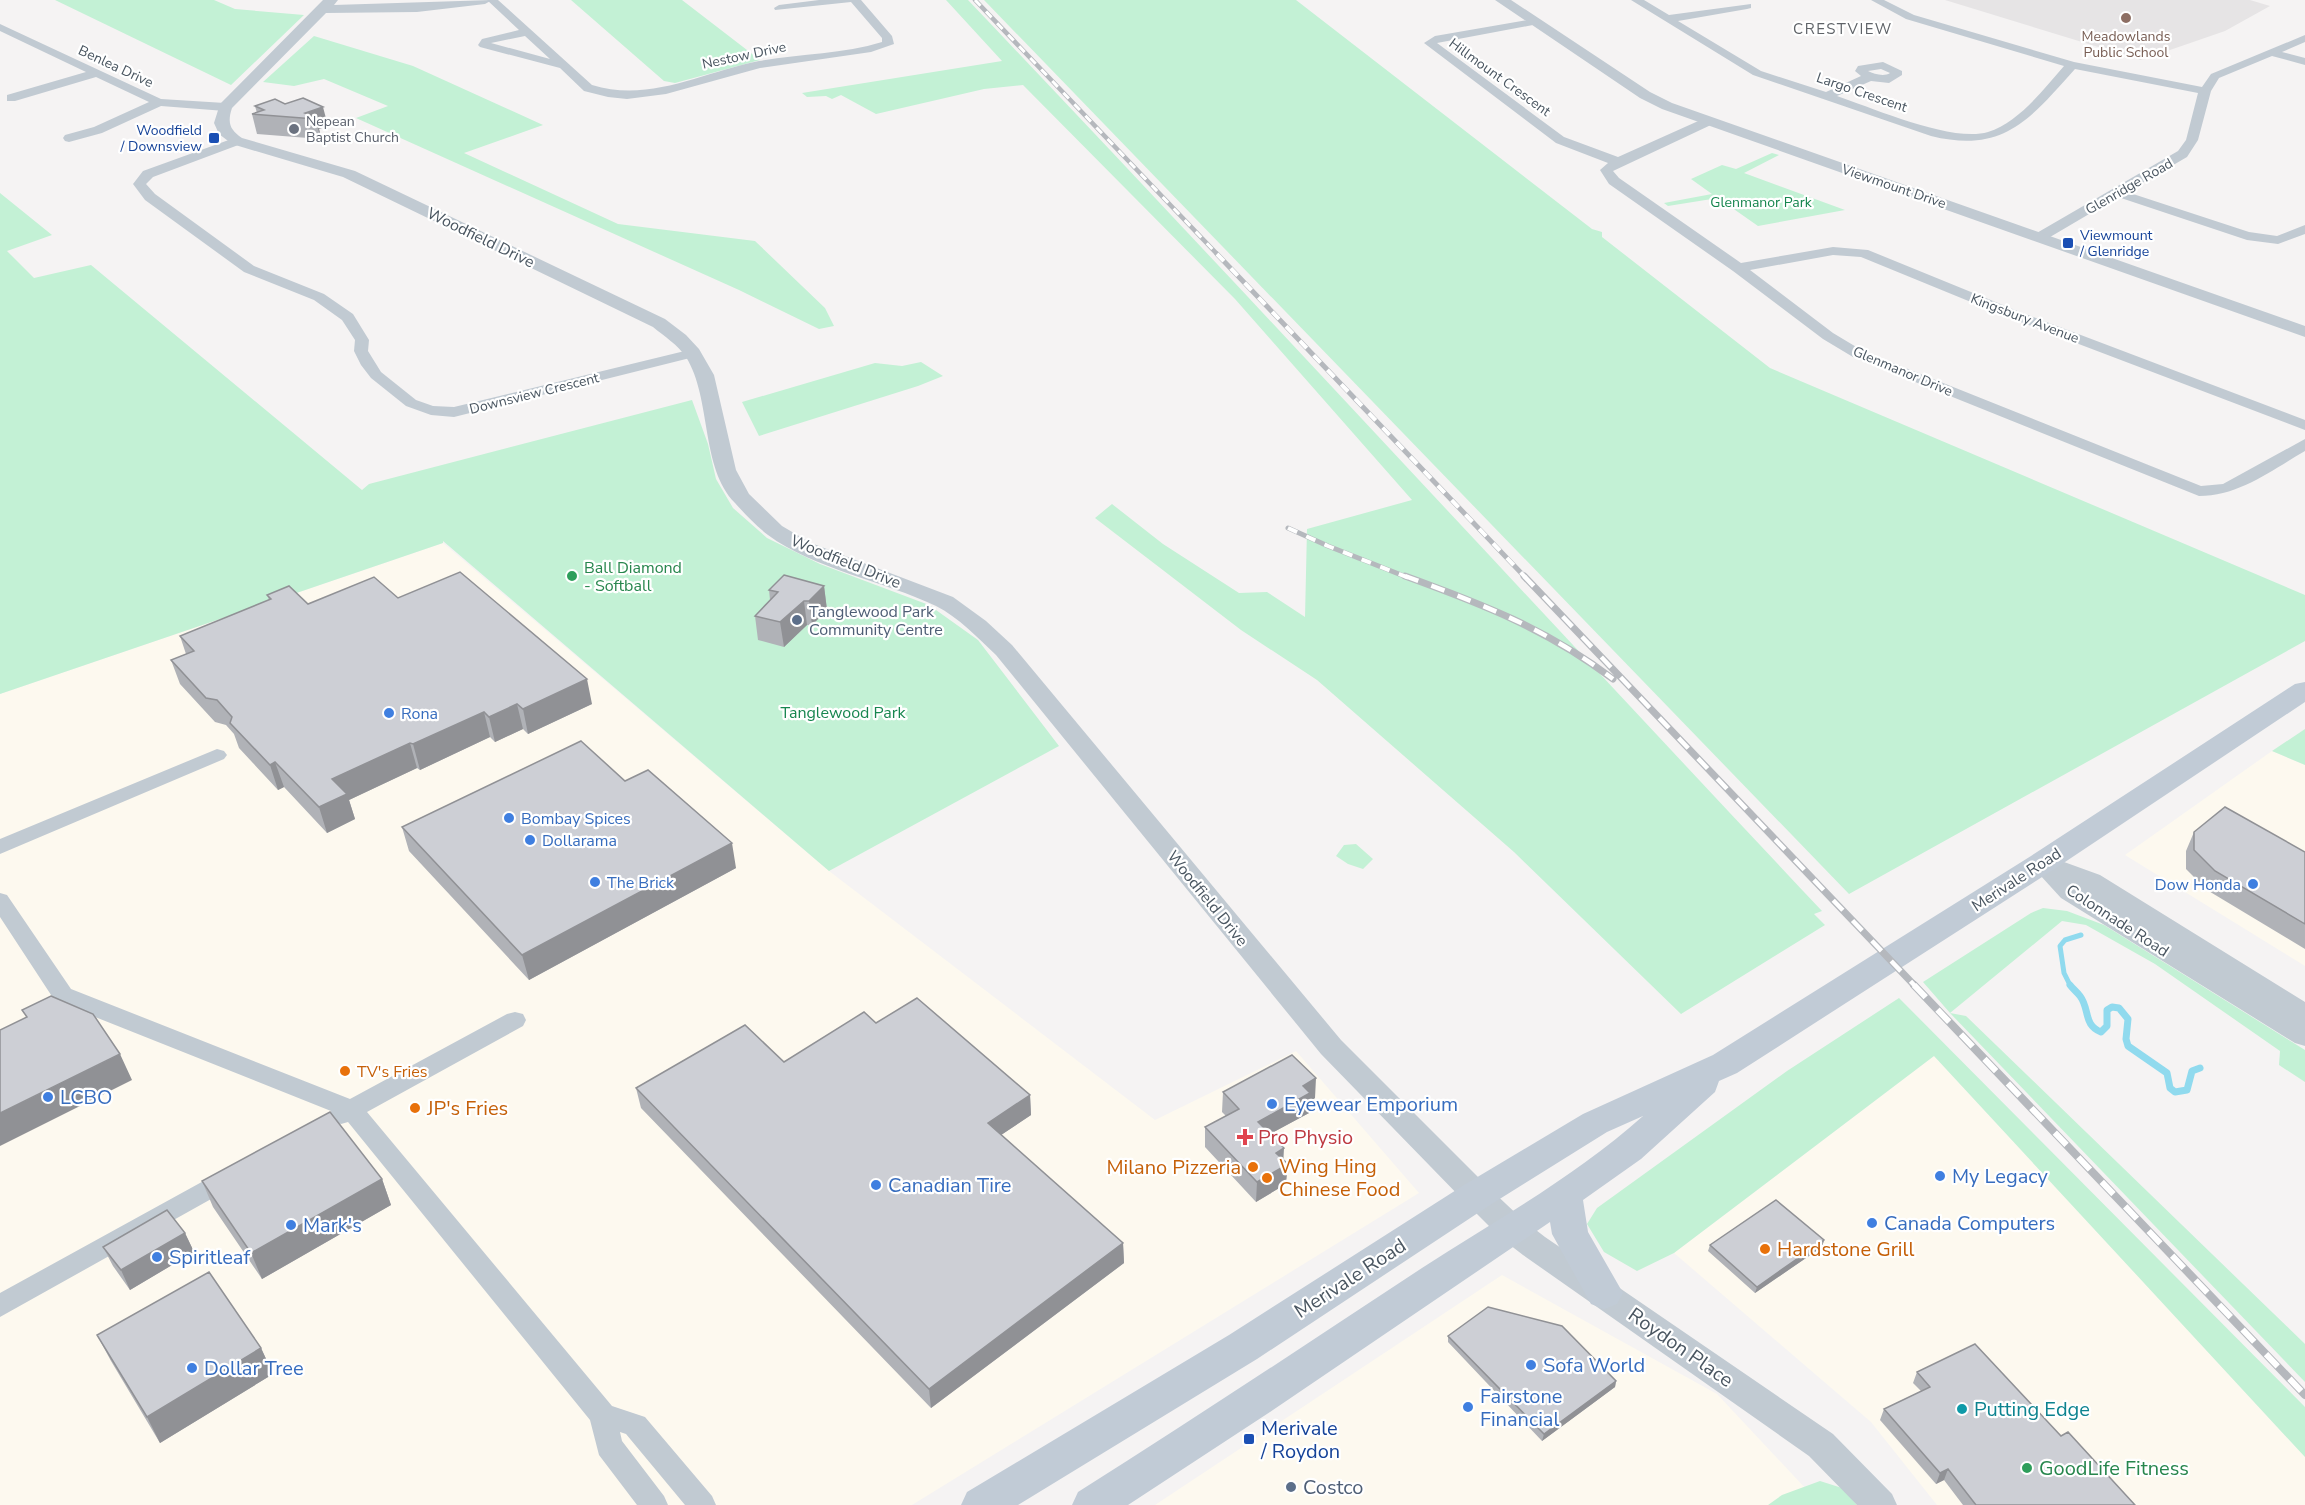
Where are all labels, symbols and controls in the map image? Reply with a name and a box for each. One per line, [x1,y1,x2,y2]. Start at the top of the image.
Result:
marker: Meadowlands Public School [2119,11,2133,25]
district label: CRESTVIEW [1793,19,1893,39]
place label: Meadowlands Public School [2082,27,2171,62]
street label: Hillmount Crescent [1445,34,1554,121]
street label: Nestow Drive [700,37,788,74]
street label: Benlea Drive [75,41,156,92]
street label: Largo Crescent [1814,68,1910,117]
place label: Nepean Baptist Church [306,112,399,147]
place label: Woodfield / Downsview [119,121,202,156]
marker: Nepean Baptist Church [287,122,301,136]
marker: Woodfield / Downsview [207,131,221,145]
street label: Glenridge Road [2082,154,2176,219]
street label: Viewmount Drive [1838,159,1949,213]
park label: Glenmanor Park [1710,193,1813,212]
street label: Woodfield Drive [423,202,538,273]
place label: Viewmount / Glenridge [2079,226,2153,261]
marker: Viewmount / Glenridge [2061,236,2075,250]
street label: Kingsbury Avenue [1968,289,2082,348]
street label: Glenmanor Drive [1850,342,1956,401]
street label: Downsview Crescent [467,368,601,419]
street label: Woodfield Drive [787,530,904,594]
place label: Ball Diamond - Softball [584,557,682,597]
marker: Ball Diamond - Softball [565,569,579,583]
place label: Tanglewood Park Community Centre [809,601,943,641]
marker: Tanglewood Park Community Centre [790,613,804,627]
park label: Tanglewood Park [781,702,906,724]
place label: Rona [401,703,438,725]
marker: Rona [382,706,396,720]
place label: Bombay Spices [521,808,631,830]
marker: Bombay Spices [502,811,516,825]
place label: Dollarama [542,830,617,852]
marker: Dollarama [523,833,537,847]
street label: Merivale Road [1967,843,2066,917]
street label: Woodfield Drive [1162,846,1253,951]
place label: The Brick [607,872,675,894]
place label: Dow Honda [2155,874,2241,896]
marker: The Brick [588,875,602,889]
marker: Dow Honda [2246,877,2260,891]
street label: Colonnade Road [2062,879,2173,962]
place label: TV's Fries [357,1061,427,1083]
marker: TV's Fries [338,1064,352,1078]
place label: LCBO [60,1084,112,1111]
marker: LCBO [41,1090,55,1104]
place label: Eyewear Emporium [1284,1091,1458,1118]
place label: JP's Fries [426,1095,508,1122]
marker: Eyewear Emporium [1265,1097,1279,1111]
marker: JP's Fries [408,1101,422,1115]
place label: Pro Physio [1258,1124,1353,1151]
marker: Pro Physio [1236,1128,1254,1146]
place label: Wing Hing Chinese Food [1279,1153,1400,1203]
place label: Milano Pizzeria [1106,1154,1241,1181]
marker: Milano Pizzeria [1246,1160,1260,1174]
place label: My Legacy [1952,1163,2049,1190]
marker: My Legacy [1933,1169,1947,1183]
marker: Wing Hing Chinese Food [1260,1171,1274,1185]
place label: Canadian Tire [888,1172,1011,1199]
marker: Canadian Tire [869,1178,883,1192]
place label: Canada Computers [1884,1210,2055,1237]
place label: Mark's [303,1212,362,1239]
marker: Canada Computers [1865,1216,1879,1230]
marker: Mark's [284,1218,298,1232]
street label: Merivale Road [1289,1232,1411,1325]
place label: Hardstone Grill [1777,1236,1914,1263]
marker: Hardstone Grill [1758,1242,1772,1256]
place label: Spiritleaf [169,1244,250,1271]
marker: Spiritleaf [150,1250,164,1264]
street label: Roydon Place [1623,1301,1739,1394]
place label: Sofa World [1543,1352,1645,1379]
place label: Dollar Tree [204,1355,304,1382]
marker: Sofa World [1524,1358,1538,1372]
marker: Dollar Tree [185,1361,199,1375]
place label: Fairstone Financial [1480,1383,1562,1433]
place label: Putting Edge [1974,1396,2090,1423]
marker: Fairstone Financial [1461,1400,1475,1414]
marker: Putting Edge [1955,1402,1969,1416]
place label: Merivale / Roydon [1260,1415,1340,1465]
marker: Merivale / Roydon [1242,1432,1256,1446]
place label: GoodLife Fitness [2039,1455,2189,1482]
marker: GoodLife Fitness [2020,1461,2034,1475]
place label: Costco [1303,1474,1363,1501]
marker: Costco [1284,1480,1298,1494]

